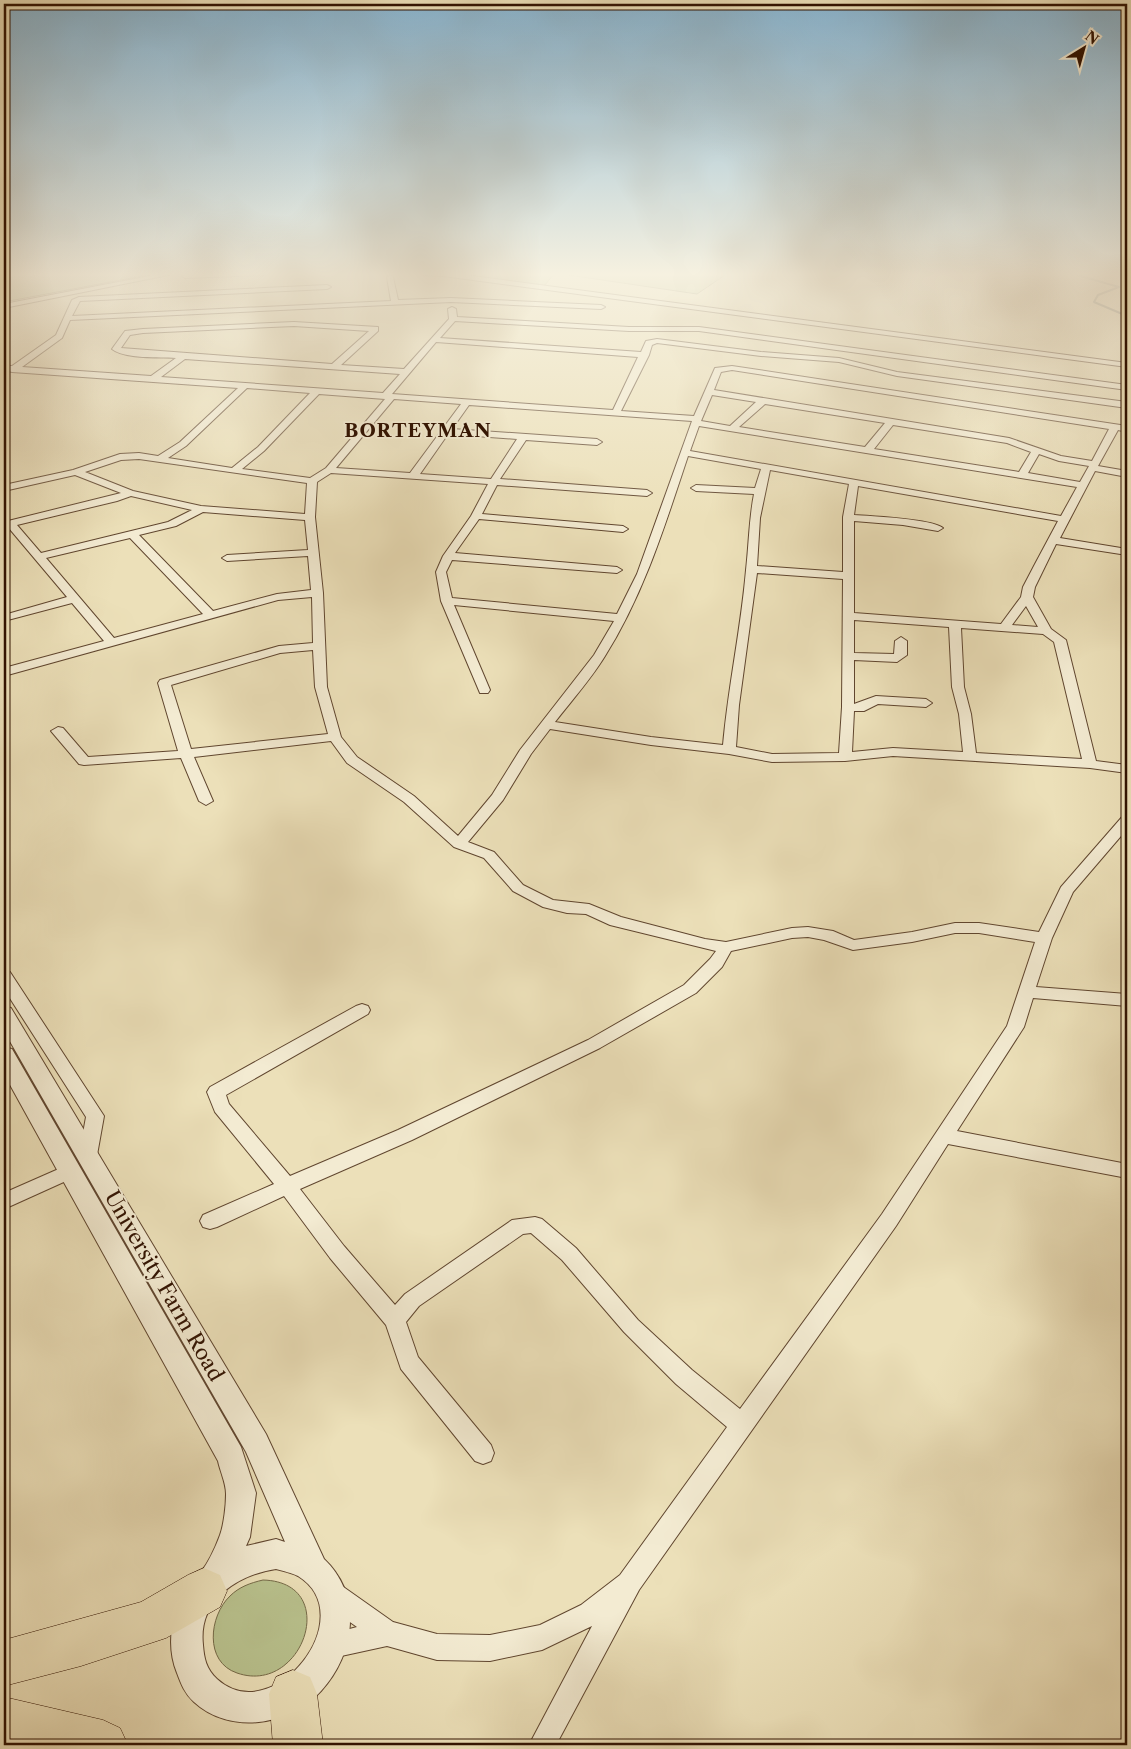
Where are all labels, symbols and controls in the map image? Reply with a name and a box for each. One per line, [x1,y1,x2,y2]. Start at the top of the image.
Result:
north arrow [1058,22,1108,72]
text: N [1082,27,1102,48]
district label: BORTEYMAN [344,419,492,442]
street label: University Farm Road [100,1186,229,1386]

